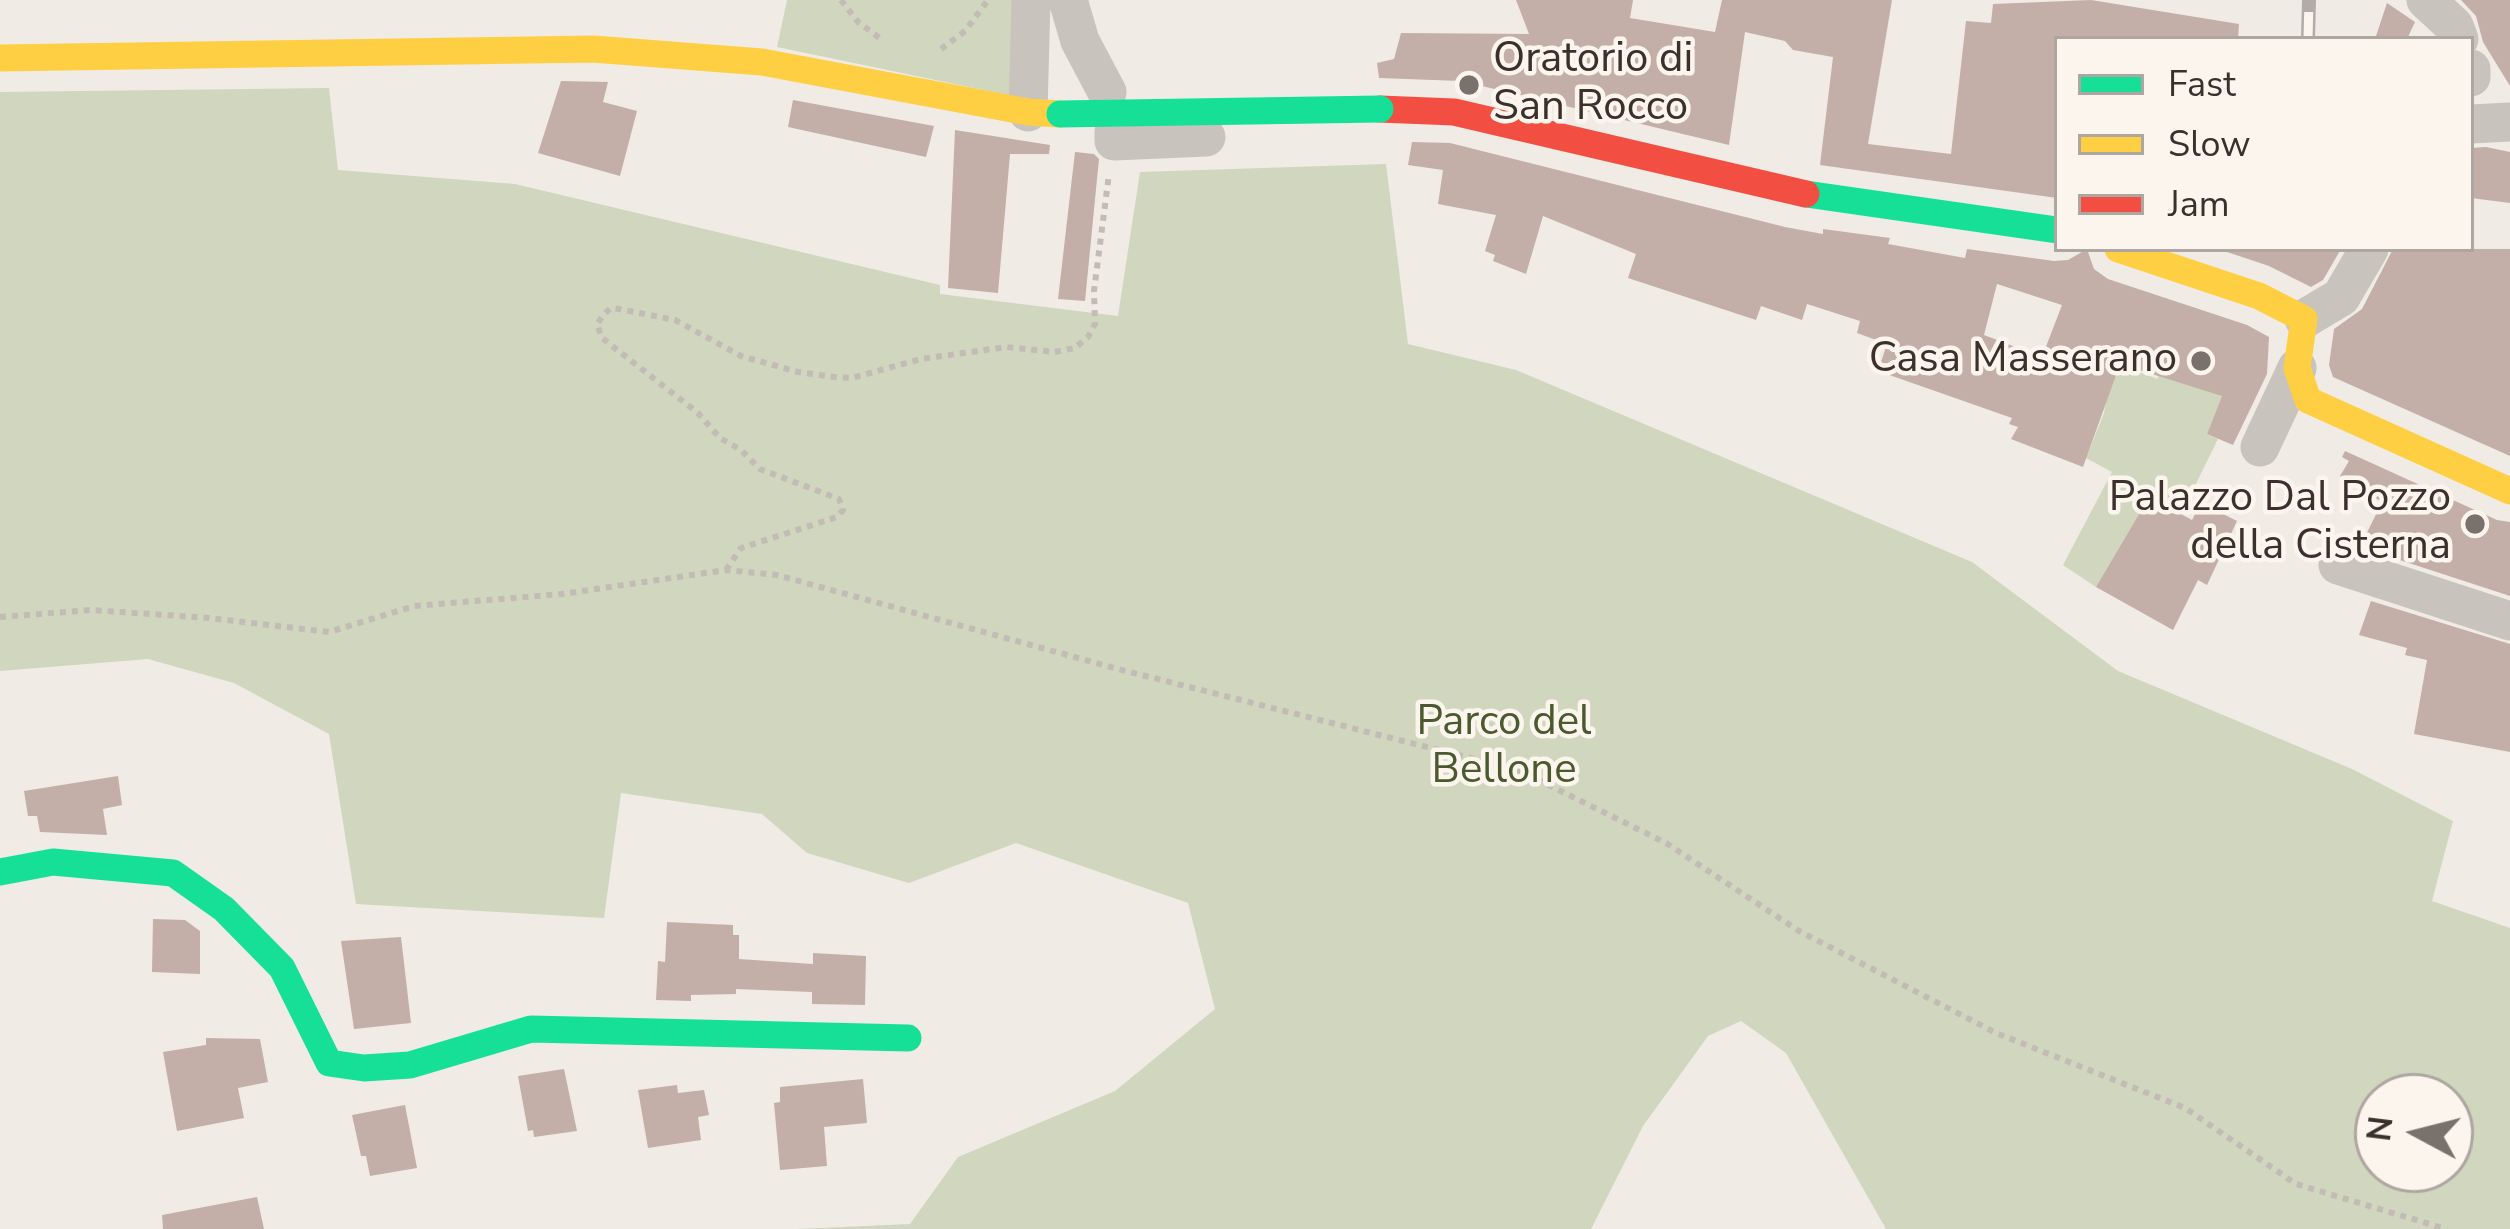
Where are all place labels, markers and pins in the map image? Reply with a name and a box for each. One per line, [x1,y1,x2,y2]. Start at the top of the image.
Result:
place label: Oratorio di San Rocco [1493,36,1693,134]
marker: Oratorio di San Rocco [1456,72,1482,98]
place label: Casa Masserano [1869,336,2177,386]
marker: Casa Masserano [2188,348,2214,374]
place label: Palazzo Dal Pozzo della Cisterna [2109,475,2451,574]
marker: Palazzo Dal Pozzo della Cisterna [2462,511,2488,537]

